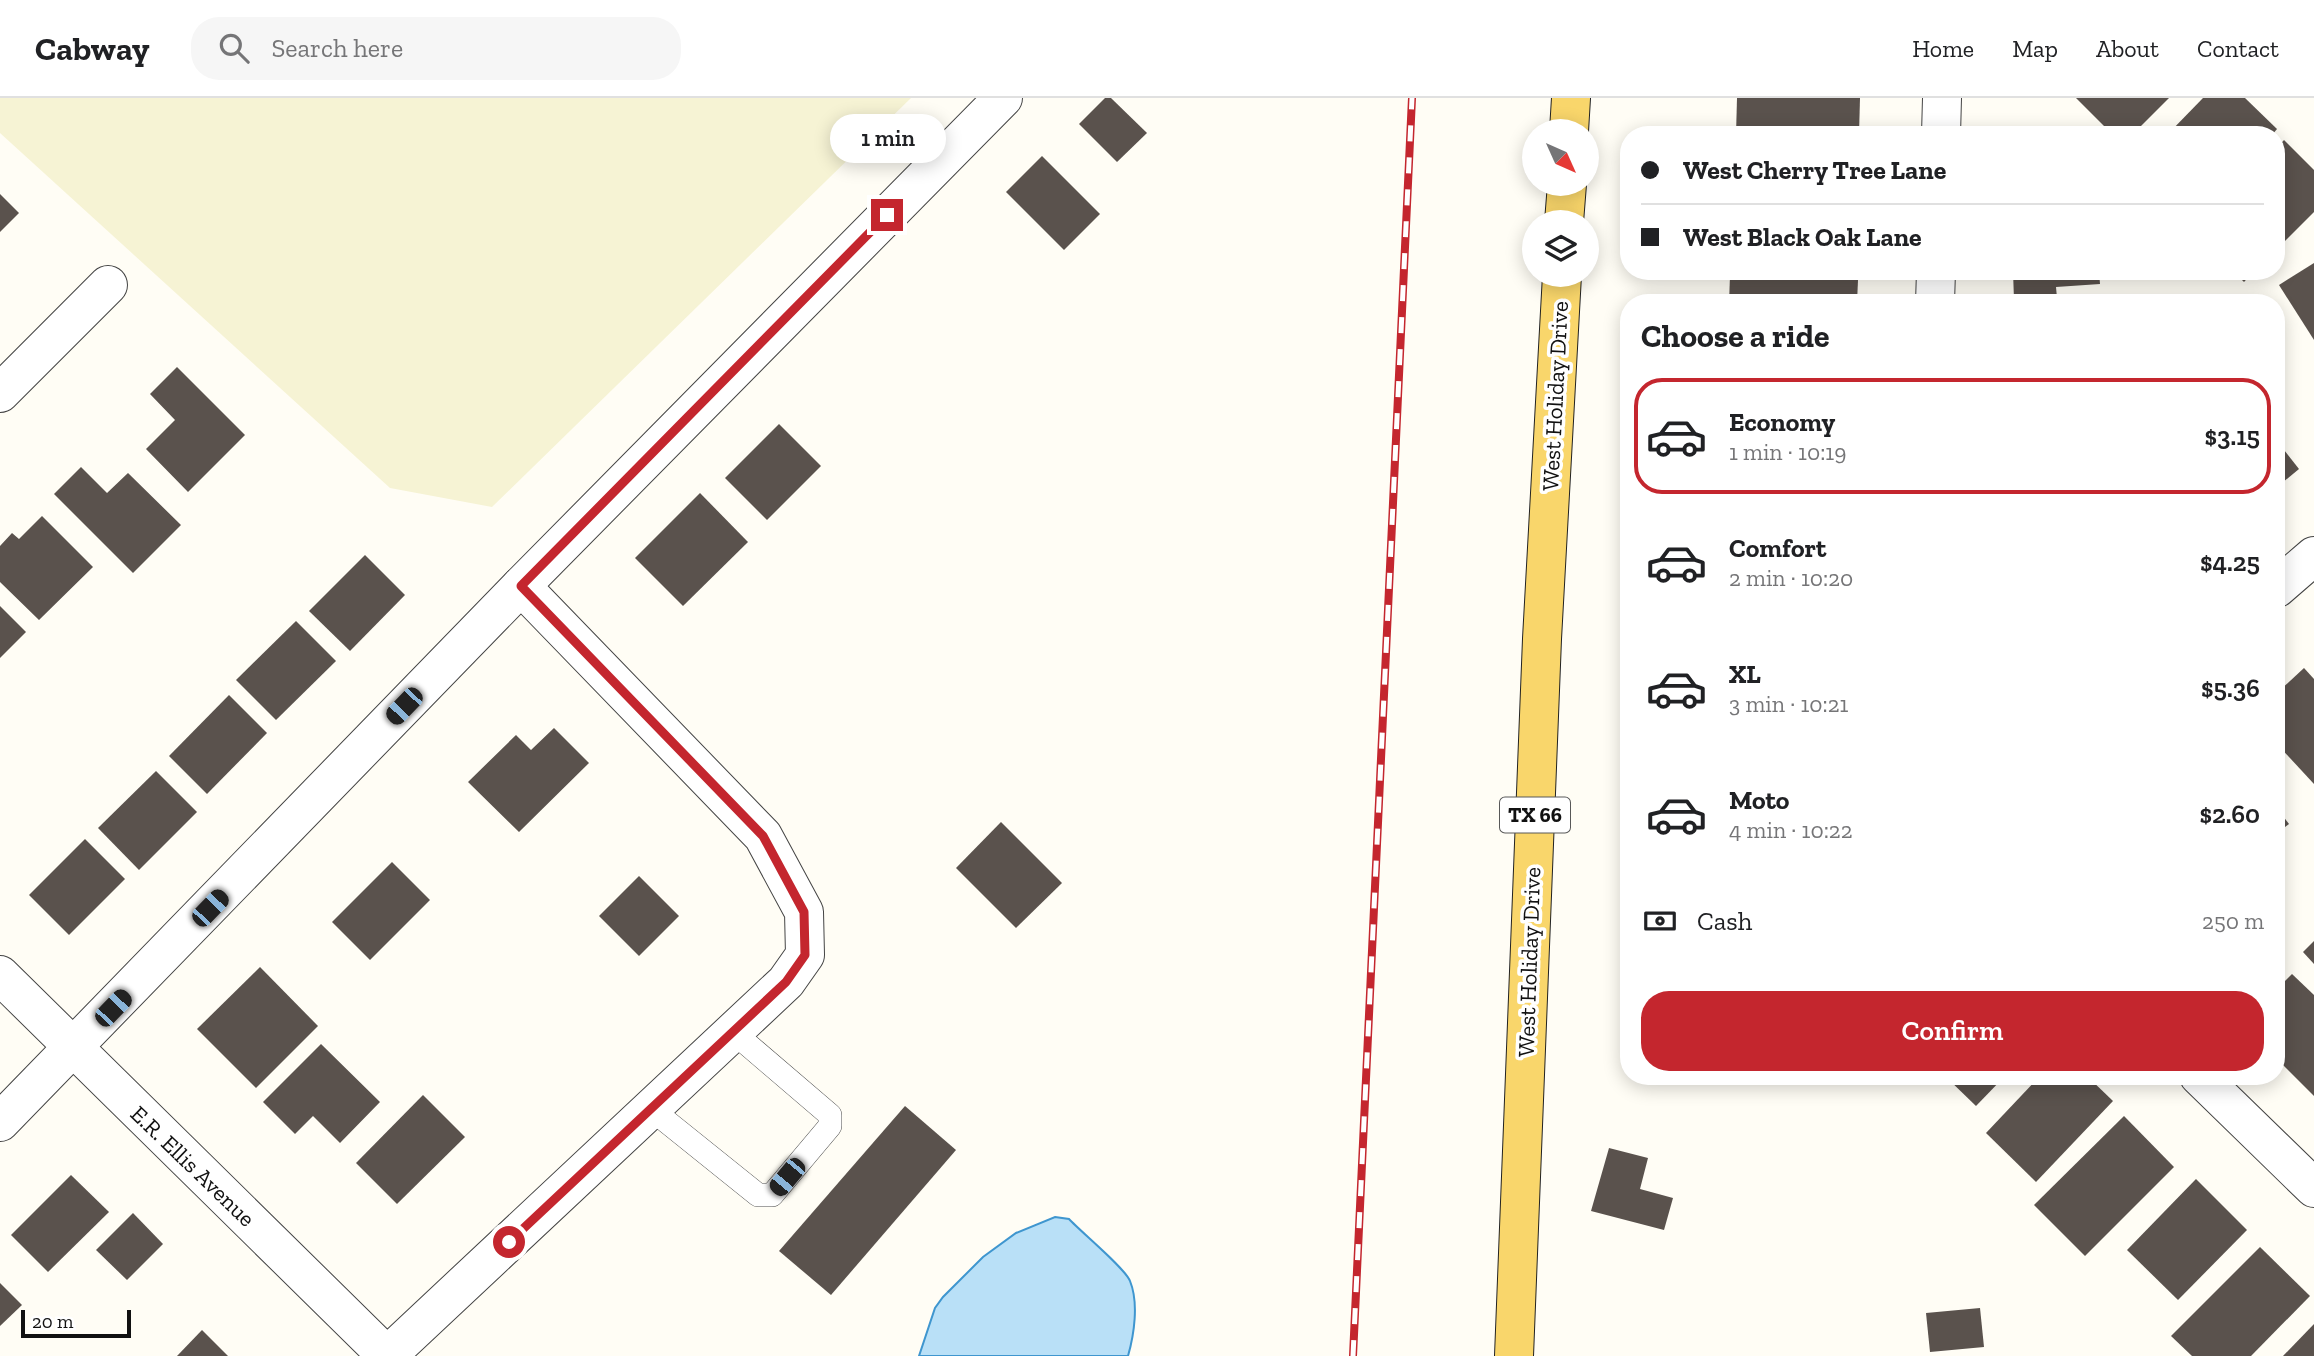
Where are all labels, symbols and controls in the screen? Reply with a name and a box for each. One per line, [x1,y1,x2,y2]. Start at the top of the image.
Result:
search box [191,17,681,80]
text: Cabway [35,29,149,68]
icon: search [215,29,253,67]
text: Search here [271,32,403,64]
text: Home [1912,34,1974,63]
text: Map [2012,34,2058,63]
text: About [2096,34,2159,63]
text: Contact [2197,34,2279,63]
callout: 1 min [829,114,945,162]
north arrow [1522,119,1600,196]
map controls [1522,119,1599,287]
text: 1 min [861,124,915,152]
text: West Cherry Tree Lane [1683,154,1946,186]
route end [871,199,903,231]
button: layers [1522,210,1599,287]
text: West Black Oak Lane [1683,221,1922,253]
street label: West Holiday Drive [1536,300,1574,492]
text: Choose a ride [1641,317,1829,355]
icon: car [1645,405,1708,468]
text: Economy [1729,406,1835,438]
text: $3.15 [2204,420,2260,452]
text: 1 min · 10:19 [1729,438,1846,466]
icon: car [1645,531,1708,594]
text: Comfort [1729,532,1826,564]
text: $4.25 [2200,546,2260,578]
text: 2 min · 10:20 [1729,564,1853,592]
icon: car [1645,657,1708,720]
text: XL [1729,658,1761,690]
text: $5.36 [2201,672,2260,704]
car [382,684,427,728]
text: 3 min · 10:21 [1729,690,1848,718]
icon: car [1645,783,1708,846]
text: Moto [1729,784,1789,816]
road number: TX 66 [1500,798,1570,832]
text: $2.60 [2199,798,2260,830]
text: 4 min · 10:22 [1729,816,1853,844]
street label: West Holiday Drive [1512,867,1546,1057]
car [188,886,233,930]
icon: cash [1641,902,1679,940]
text: Cash [1697,905,1752,937]
text: 250 m [2202,907,2264,935]
car [91,986,136,1030]
button: Confirm [1641,991,2264,1071]
street label: E.R. Ellis Avenue [125,1100,261,1232]
car [766,1154,809,1200]
route start [493,1226,525,1258]
scale bar [21,1307,131,1339]
text: 20 m [32,1310,73,1333]

